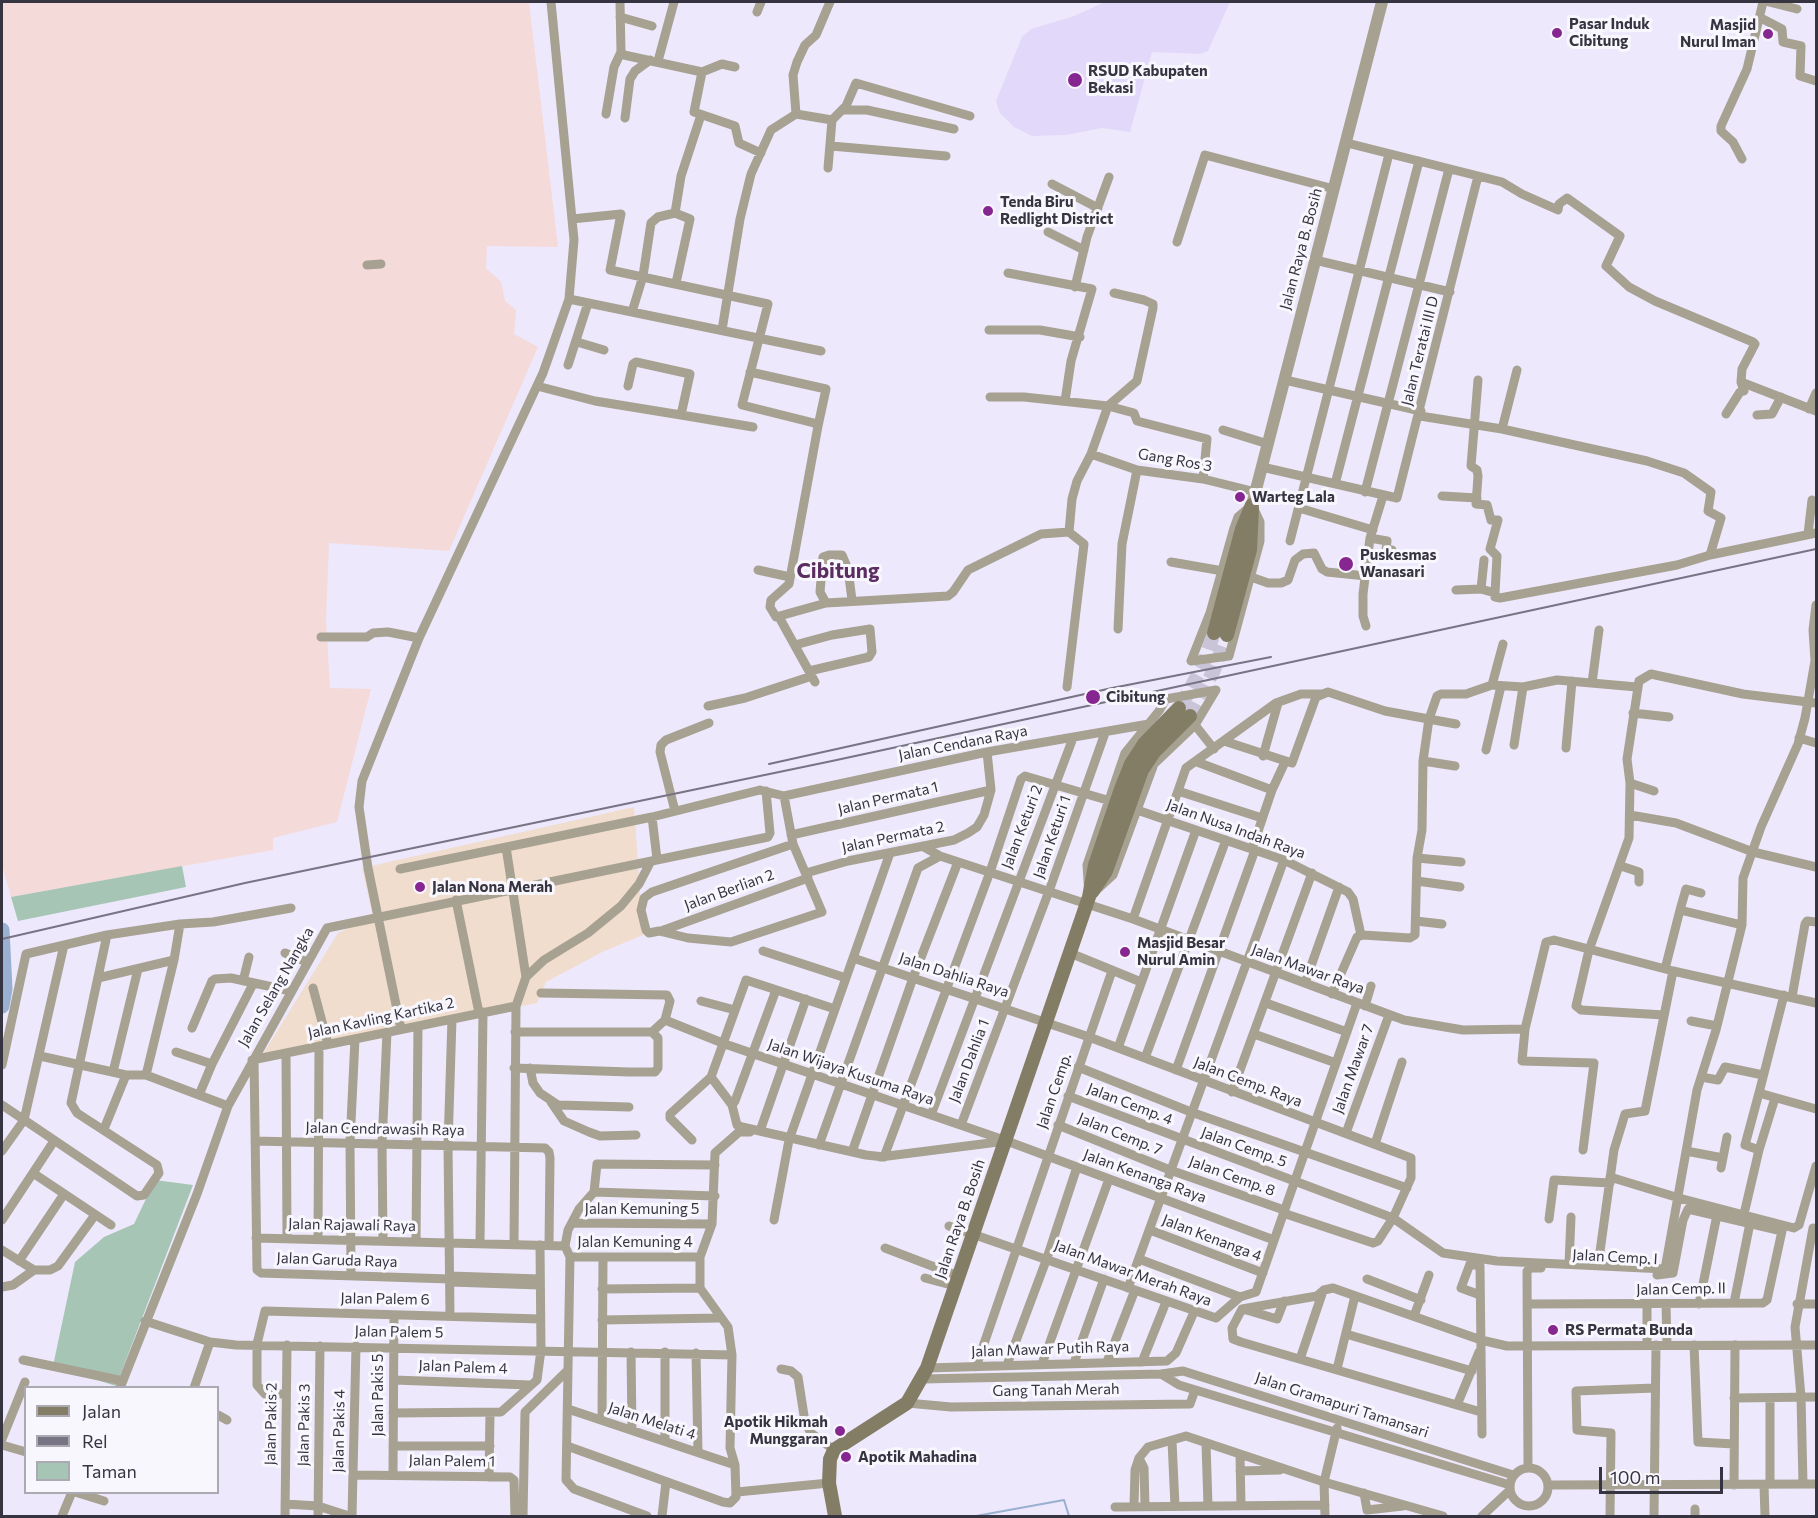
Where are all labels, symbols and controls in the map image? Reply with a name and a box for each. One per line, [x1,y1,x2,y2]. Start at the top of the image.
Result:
place label: Pasar Induk Cibitung [1569,15,1650,50]
place label: Masjid Nurul Iman [1680,16,1756,51]
marker: Pasar Induk Cibitung [1550,26,1564,40]
marker: Masjid Nurul Iman [1761,27,1775,41]
place label: RSUD Kabupaten Bekasi [1088,62,1208,97]
marker: RSUD Kabupaten Bekasi [1066,71,1084,89]
street label: Jalan Raya B. Bosih [1276,186,1326,312]
place label: Tenda Biru Redlight District [1000,193,1113,228]
marker: Tenda Biru Redlight District [981,204,995,218]
street label: Jalan Teratai III D [1398,294,1442,408]
street label: Gang Ros 3 [1136,445,1214,475]
place label: Warteg Lala [1252,488,1335,506]
marker: Warteg Lala [1233,490,1247,504]
place label: Puskesmas Wanasari [1360,546,1436,581]
marker: Puskesmas Wanasari [1337,555,1355,573]
district label: Cibitung [796,558,880,584]
marker: Cibitung [1084,688,1102,706]
place label: Cibitung [1106,688,1165,706]
street label: Jalan Cendana Raya [897,722,1029,764]
street label: Jalan Permata 1 [836,778,940,818]
street label: Jalan Keturi 2 [998,783,1046,871]
street label: Jalan Keturi 1 [1029,793,1075,881]
street label: Jalan Nusa Indah Raya [1164,795,1308,863]
street label: Jalan Permata 2 [840,817,946,857]
street label: Jalan Berlian 2 [682,865,776,915]
place label: Jalan Nona Merah [432,878,553,896]
marker: Jalan Nona Merah [413,880,427,894]
street label: Jalan Selang Nangka [234,924,318,1050]
place label: Masjid Besar Nurul Amin [1137,934,1225,969]
street label: Jalan Mawar Raya [1249,940,1367,998]
marker: Masjid Besar Nurul Amin [1118,945,1132,959]
street label: Jalan Dahlia Raya [897,949,1011,1001]
street label: Jalan Kavling Kartika 2 [306,994,456,1042]
street label: Jalan Dahlia 1 [945,1017,993,1105]
street label: Jalan Mawar 7 [1329,1022,1377,1116]
street label: Jalan Wijaya Kusuma Raya [765,1035,937,1109]
street label: Jalan Cemp. [1033,1051,1075,1131]
street label: Jalan Cemp. Raya [1191,1053,1305,1111]
street label: Jalan Cemp. 4 [1085,1079,1175,1129]
street label: Jalan Cemp. 7 [1075,1109,1165,1159]
street label: Jalan Cendrawasih Raya [305,1119,465,1139]
street label: Jalan Cemp. 5 [1199,1123,1289,1171]
street label: Jalan Kenanga Raya [1081,1145,1209,1207]
street label: Jalan Cemp. 8 [1186,1152,1278,1200]
street label: Jalan Raya B. Bosih [931,1157,989,1281]
street label: Jalan Kemuning 5 [585,1200,699,1218]
street label: Jalan Kenanga 4 [1160,1211,1264,1265]
street label: Jalan Rajawali Raya [288,1215,416,1235]
street label: Jalan Kemuning 4 [577,1233,693,1251]
street label: Jalan Mawar Merah Raya [1052,1236,1214,1310]
street label: Jalan Cemp. I [1572,1246,1658,1268]
street label: Jalan Garuda Raya [276,1249,398,1271]
street label: Jalan Cemp. II [1636,1279,1726,1299]
street label: Jalan Palem 6 [340,1289,430,1309]
place label: RS Permata Bunda [1565,1321,1693,1339]
street label: Jalan Palem 5 [354,1322,444,1342]
marker: RS Permata Bunda [1546,1323,1560,1337]
street label: Jalan Mawar Putih Raya [971,1337,1129,1361]
street label: Jalan Pakis 5 [369,1354,387,1436]
street label: Jalan Palem 4 [418,1356,508,1378]
street label: Jalan Gramapuri Tamansari [1253,1368,1431,1442]
street label: Gang Tanah Merah [992,1380,1120,1400]
street label: Jalan Pakis 2 [261,1383,281,1465]
street label: Jalan Pakis 3 [294,1383,314,1467]
legend [24,1386,219,1494]
street label: Jalan Pakis 4 [329,1389,349,1473]
street label: Jalan Melati 4 [606,1398,698,1444]
text: Jalan [82,1400,121,1422]
place label: Apotik Hikmah Munggaran [724,1413,828,1448]
marker: Apotik Hikmah Munggaran [833,1424,847,1438]
text: Rel [82,1430,108,1452]
place label: Apotik Mahadina [858,1448,977,1466]
marker: Apotik Mahadina [839,1450,853,1464]
street label: Jalan Palem 1 [409,1451,495,1471]
scale bar [1602,1455,1726,1493]
text: Taman [82,1460,137,1482]
text: 100 m [1610,1466,1660,1488]

